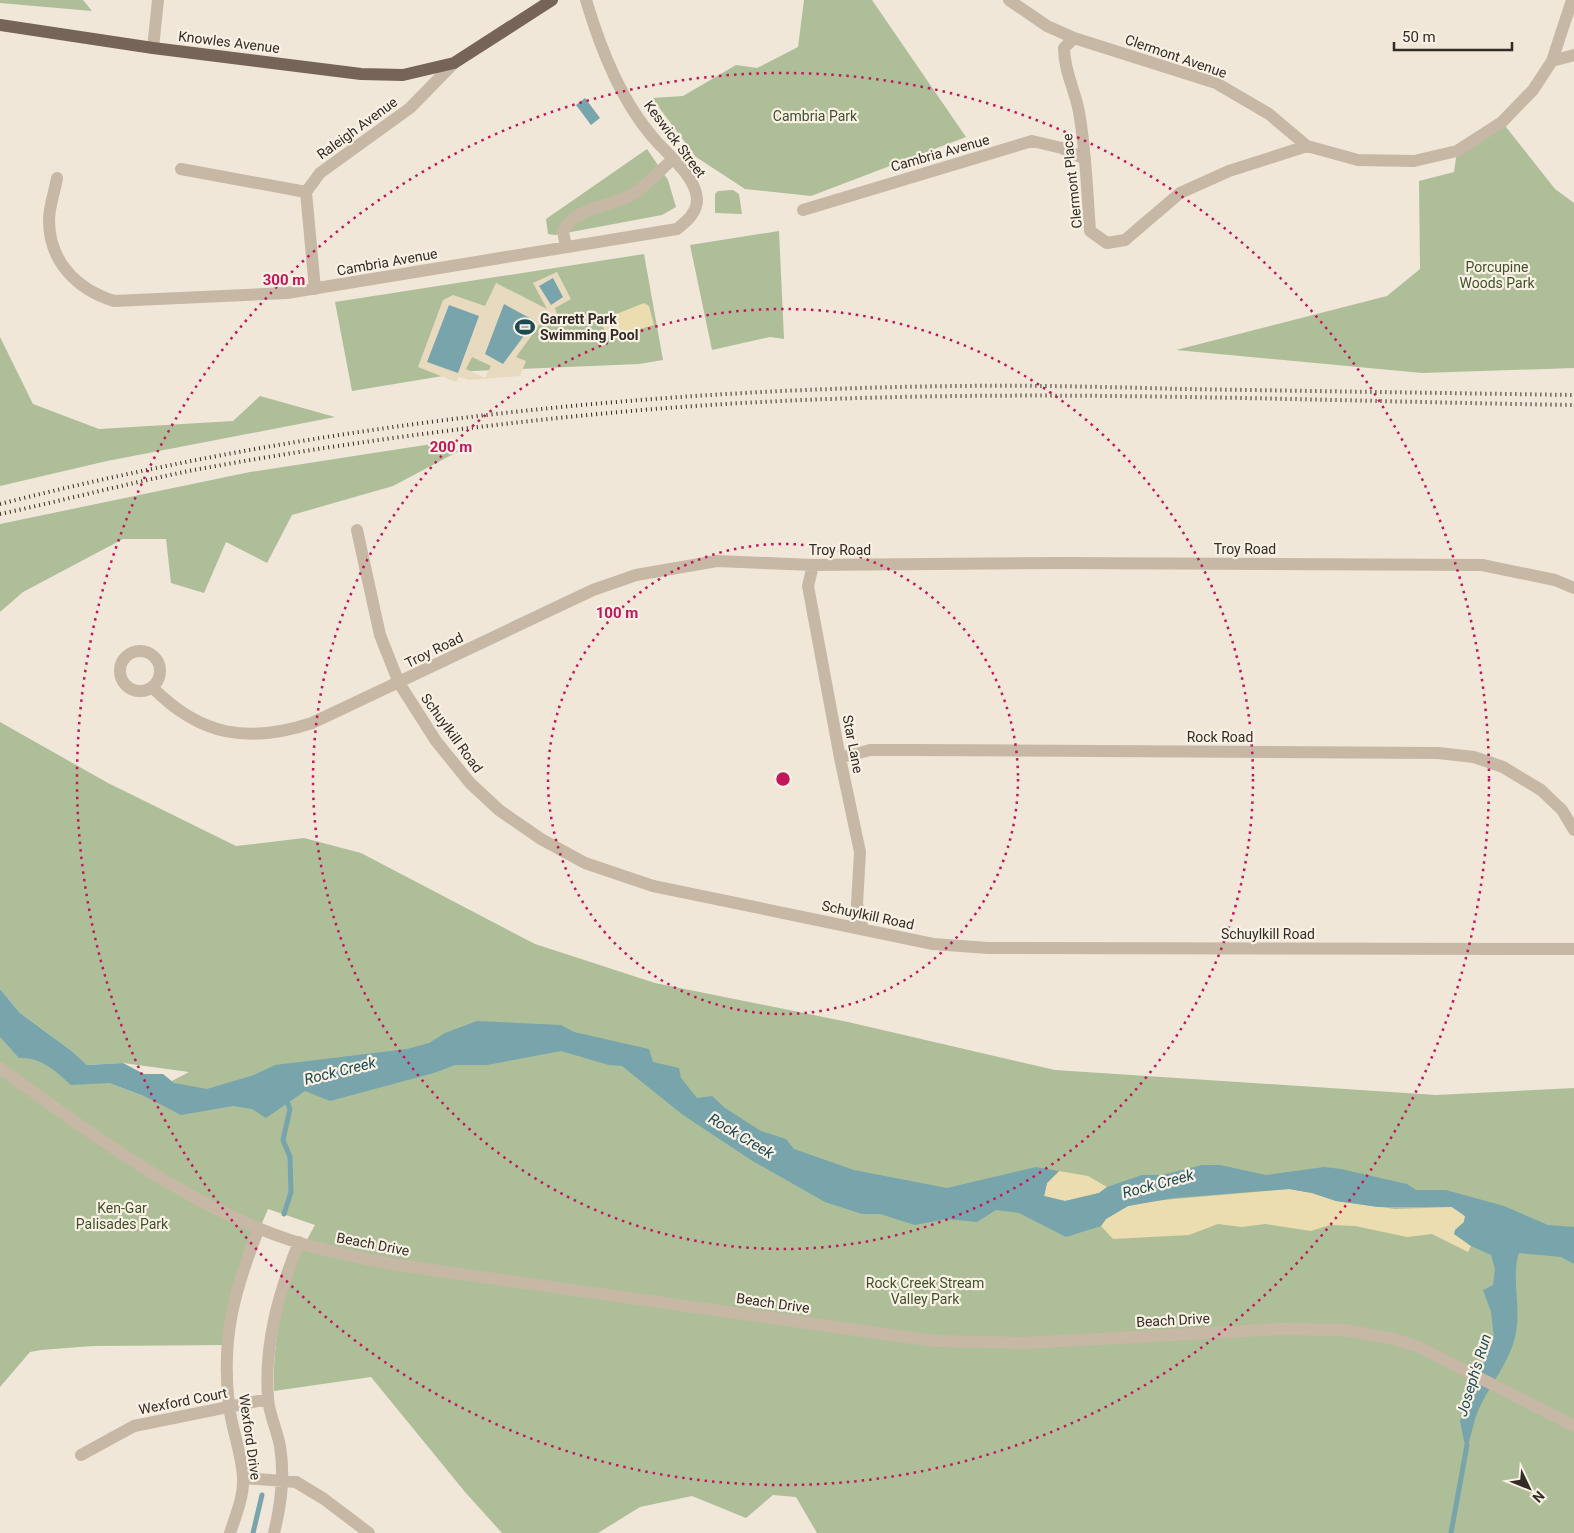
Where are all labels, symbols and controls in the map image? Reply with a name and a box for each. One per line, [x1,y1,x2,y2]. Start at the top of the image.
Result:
scale bar [1394,20,1512,52]
street label: Knowles Avenue [177,28,281,56]
text: 50 m [1402,28,1436,46]
street label: Clermont Avenue [1123,31,1229,81]
street label: Raleigh Avenue [314,94,400,162]
street label: Keswick Street [641,97,709,181]
park label: Cambria Park [773,108,858,124]
street label: Cambria Avenue [889,131,991,175]
street label: Clermont Place [1059,133,1085,229]
street label: Cambria Avenue [335,245,439,279]
park label: Porcupine Woods Park [1460,259,1535,291]
text: 300 m [263,271,305,289]
place label: Garrett Park Swimming Pool [540,311,638,343]
sports icon: Garrett Park Swimming Pool [514,316,536,338]
text: 200 m [430,438,472,456]
street label: Troy Road [1214,541,1276,557]
street label: Troy Road [809,542,871,558]
text: 100 m [596,604,638,622]
street label: Troy Road [402,629,466,671]
street label: Schuylkill Road [418,690,486,776]
street label: Star Lane [840,713,866,775]
street label: Rock Road [1187,729,1253,745]
centre of rings [774,770,792,788]
street label: Schuylkill Road [820,897,916,933]
street label: Schuylkill Road [1221,926,1315,942]
water label: Rock Creek [302,1053,378,1089]
water label: Rock Creek [705,1109,777,1163]
water label: Rock Creek [1120,1166,1196,1202]
park label: Ken-Gar Palisades Park [76,1200,169,1232]
street label: Beach Drive [335,1229,411,1259]
park label: Rock Creek Stream Valley Park [866,1275,984,1307]
street label: Beach Drive [735,1290,811,1316]
street label: Beach Drive [1136,1310,1210,1330]
water label: Joseph's Run [1453,1332,1495,1418]
street label: Wexford Court [137,1384,229,1417]
street label: Wexford Drive [236,1393,264,1481]
north arrow [1504,1463,1554,1513]
text: N [1529,1488,1548,1506]

